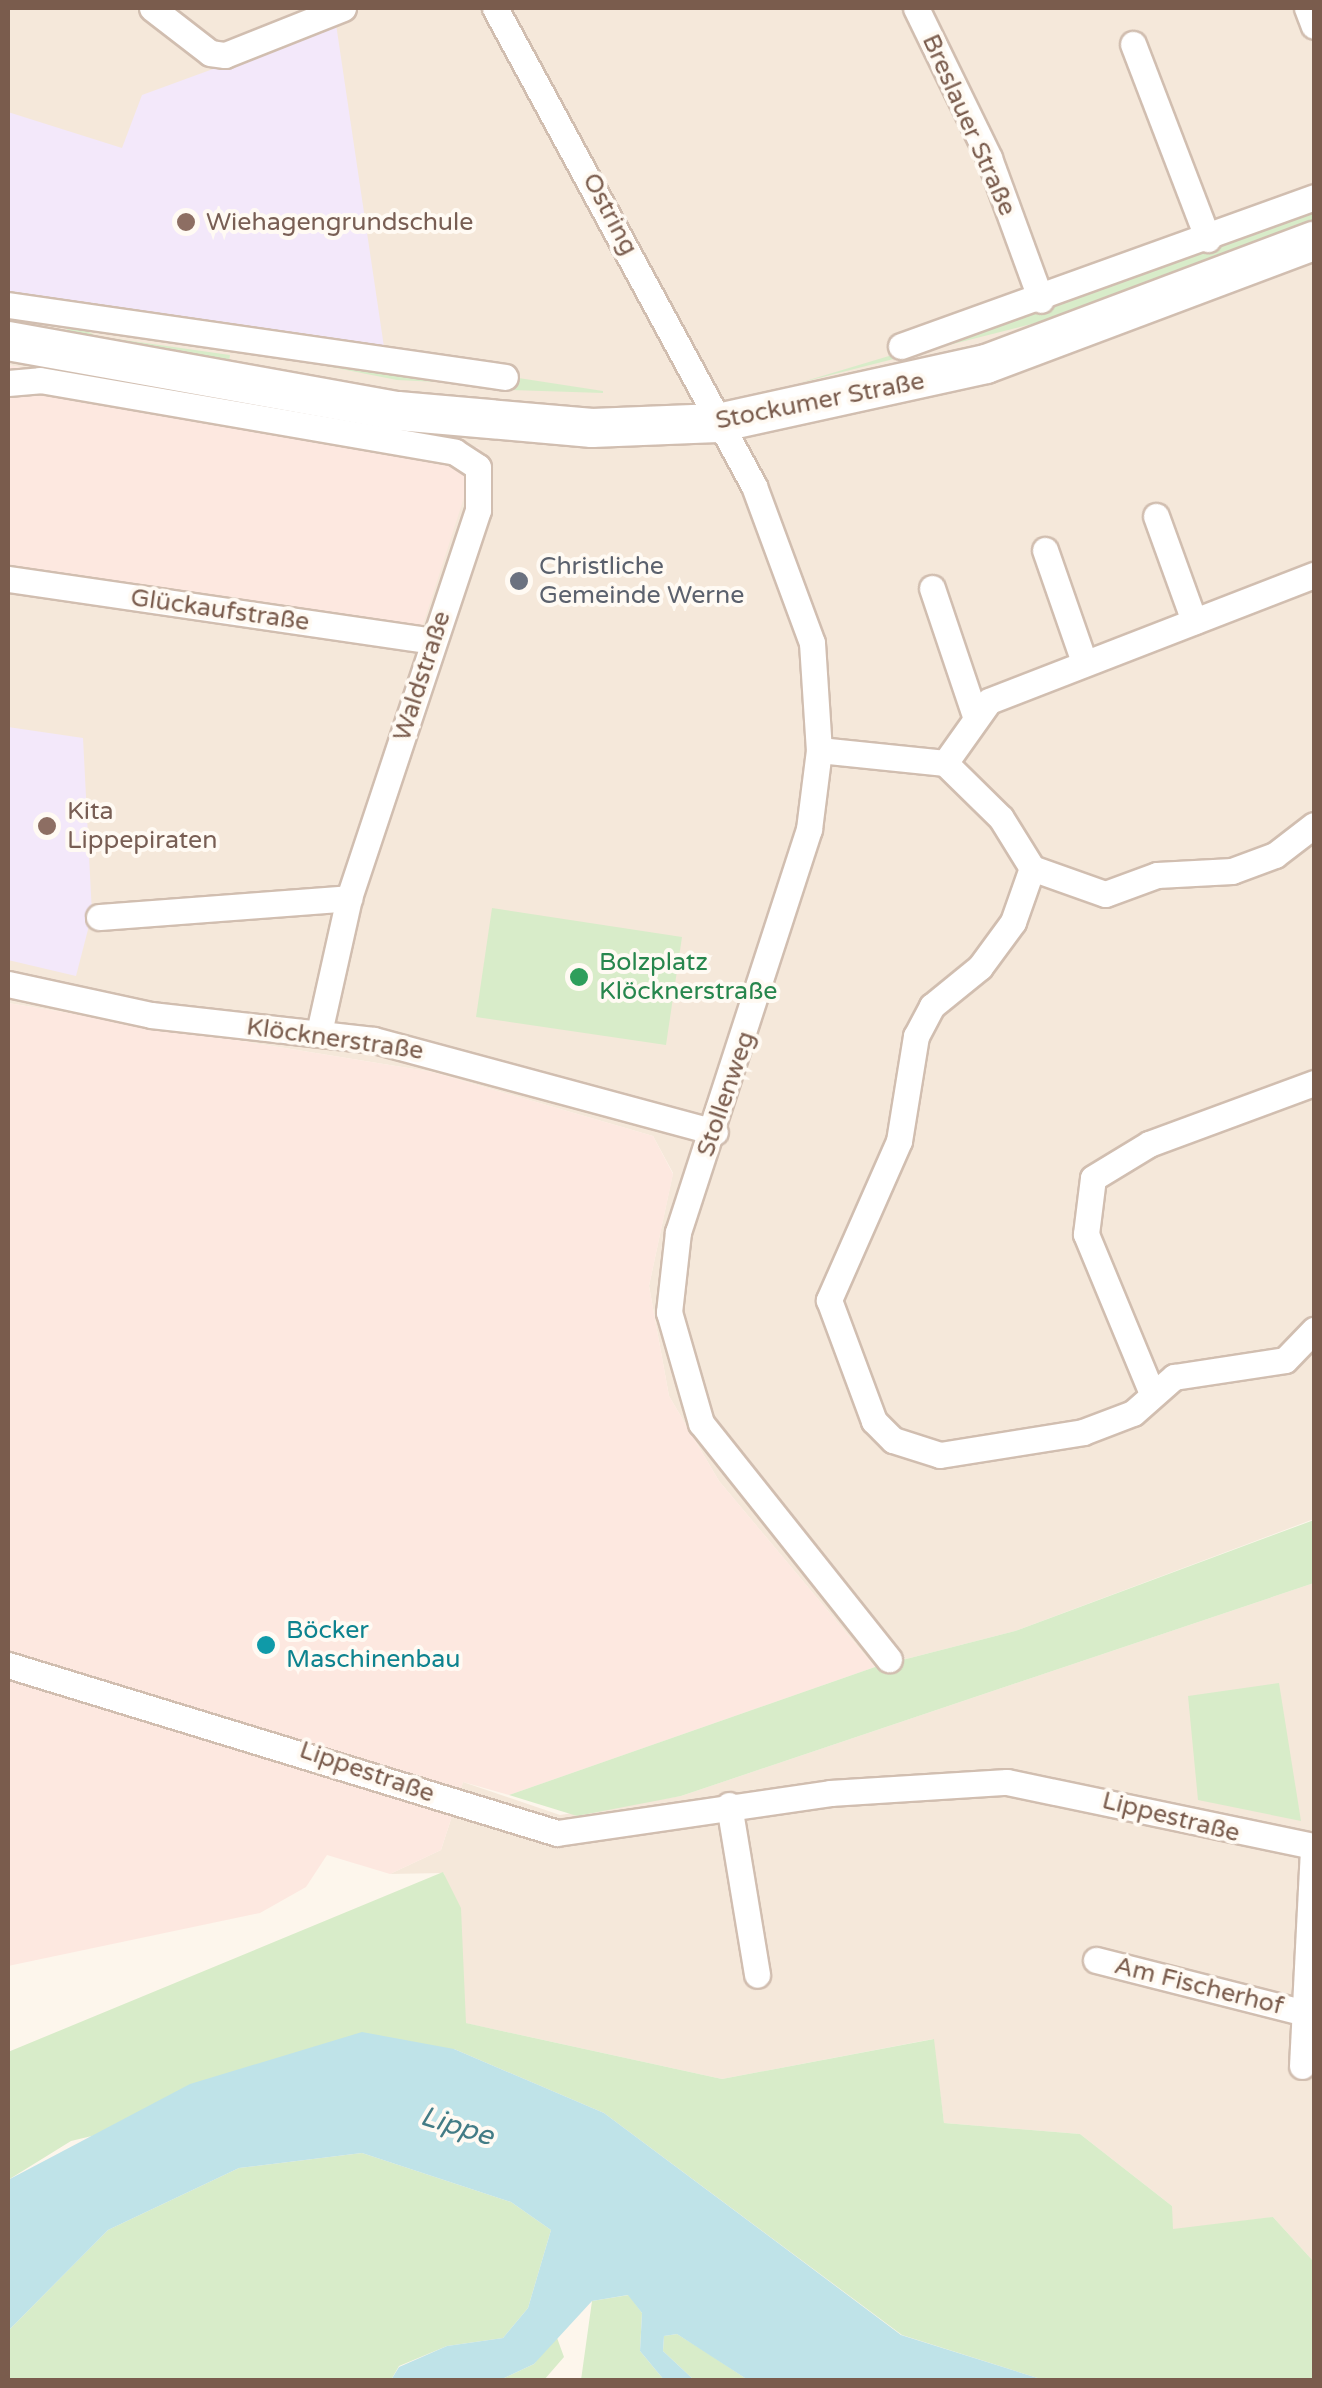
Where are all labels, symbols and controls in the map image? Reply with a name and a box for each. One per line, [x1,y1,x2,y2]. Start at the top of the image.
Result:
street label: Breslauer Straße [916,30,1022,220]
street label: Ostring [576,168,644,260]
place label: Wiehagengrundschule [206,207,473,237]
marker: Wiehagengrundschule [175,211,197,233]
street label: Stockumer Straße [713,366,927,436]
place label: Christliche Gemeinde Werne [539,552,744,611]
marker: Christliche Gemeinde Werne [508,570,530,592]
street label: Glückaufstraße [129,583,311,637]
street label: Waldstraße [387,607,457,745]
place label: Kita Lippepiraten [67,797,217,856]
marker: Kita Lippepiraten [36,815,58,837]
place label: Bolzplatz Klöcknerstraße [599,948,777,1007]
marker: Bolzplatz Klöcknerstraße [568,966,590,988]
street label: Klöcknerstraße [245,1012,425,1066]
street label: Stollenweg [691,1027,761,1161]
place label: Böcker Maschinenbau [286,1616,461,1675]
marker: Böcker Maschinenbau [255,1634,277,1656]
street label: Lippestraße [296,1735,438,1809]
street label: Lippestraße [1099,1785,1243,1849]
street label: Am Fischerhof [1111,1950,1287,2022]
water label: Lippe [417,2099,497,2153]

